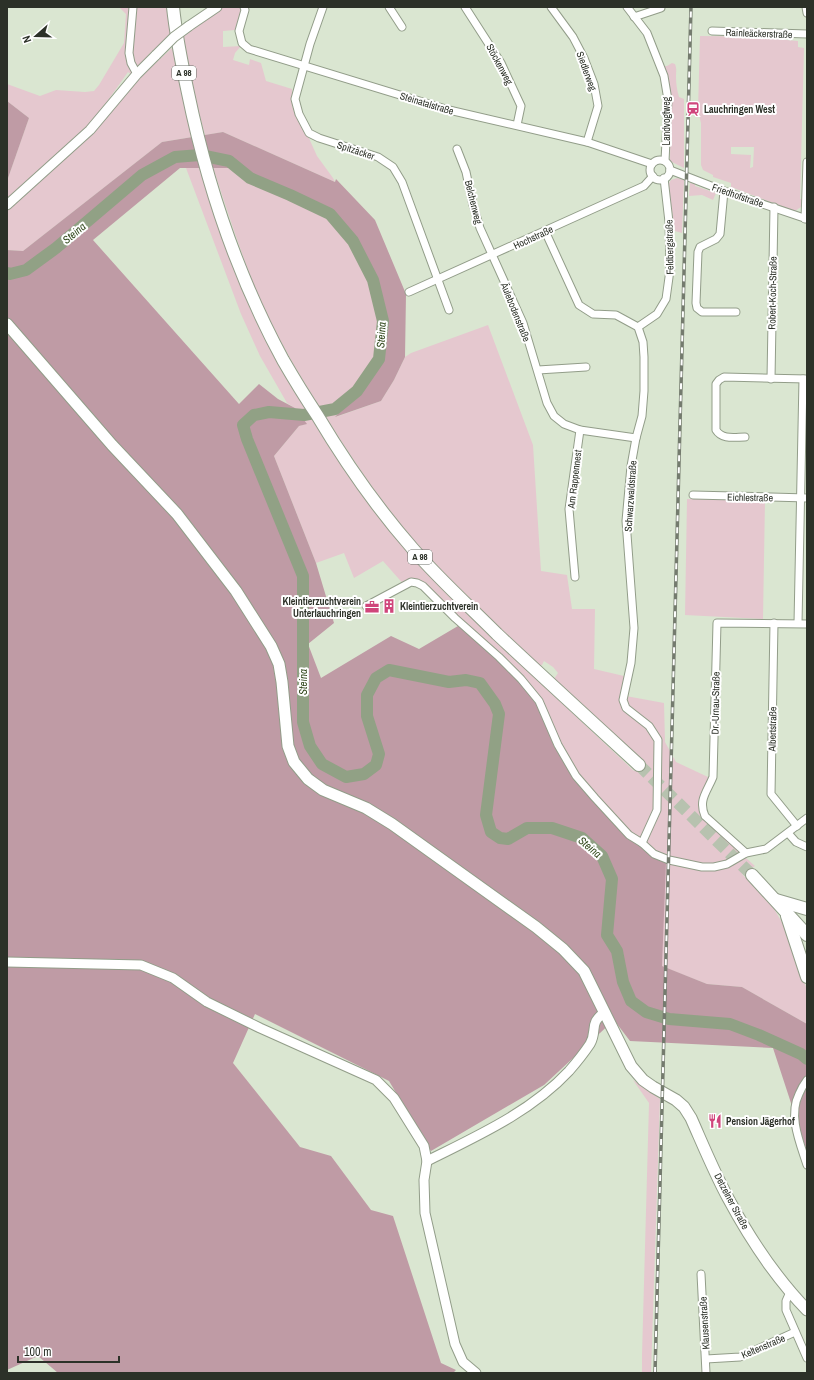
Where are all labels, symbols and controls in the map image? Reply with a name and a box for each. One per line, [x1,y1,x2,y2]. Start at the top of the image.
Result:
north arrow [16,16,56,56]
street label: Rainleäckerstraße [725,26,793,41]
text: N [19,34,34,45]
street label: Stöckenweg [483,41,516,87]
street label: Siedlerweg [573,50,600,93]
road number: A 98 [172,66,196,80]
street label: Steinatalstraße [398,89,456,118]
street label: Landvogtweg [660,96,673,145]
station icon: Lauchringen West [685,101,701,117]
place label: Lauchringen West [704,103,775,116]
street label: Spitzäcker [335,138,377,163]
street label: Belchenweg [462,179,485,226]
street label: Friedhofstraße [710,181,766,211]
water label: Steina [60,219,88,247]
street label: Feldbergstraße [663,219,676,275]
street label: Hochstraße [511,222,556,252]
street label: Robert-Koch-Straße [765,256,780,330]
street label: Äulebodenstraße [497,280,533,344]
water label: Steina [373,322,389,348]
street label: Am Rappennest [564,448,585,510]
street label: Schwarzwaldstraße [622,459,640,532]
street label: Eichlestraße [727,491,774,504]
road number: A 98 [408,550,432,564]
place label: Kleintierzuchtverein Unterlauchringen [283,595,361,620]
building icon: Kleintierzuchtverein [381,598,397,614]
office icon: Kleintierzuchtverein Unterlauchringen [364,599,380,615]
place label: Kleintierzuchtverein [400,600,478,613]
water label: Steina [296,669,310,695]
street label: Dr.-Urnau-Straße [708,671,723,735]
street label: Albertstraße [766,706,779,752]
water label: Steina [576,833,604,861]
restaurant icon: Pension Jägerhof [707,1113,723,1129]
place label: Pension Jägerhof [726,1115,795,1128]
street label: Detzelner Straße [711,1171,752,1232]
street label: Klausenstraße [697,1296,712,1350]
street label: Keltenstraße [739,1331,788,1362]
scale bar [18,1338,119,1364]
text: 100 m [24,1344,51,1360]

